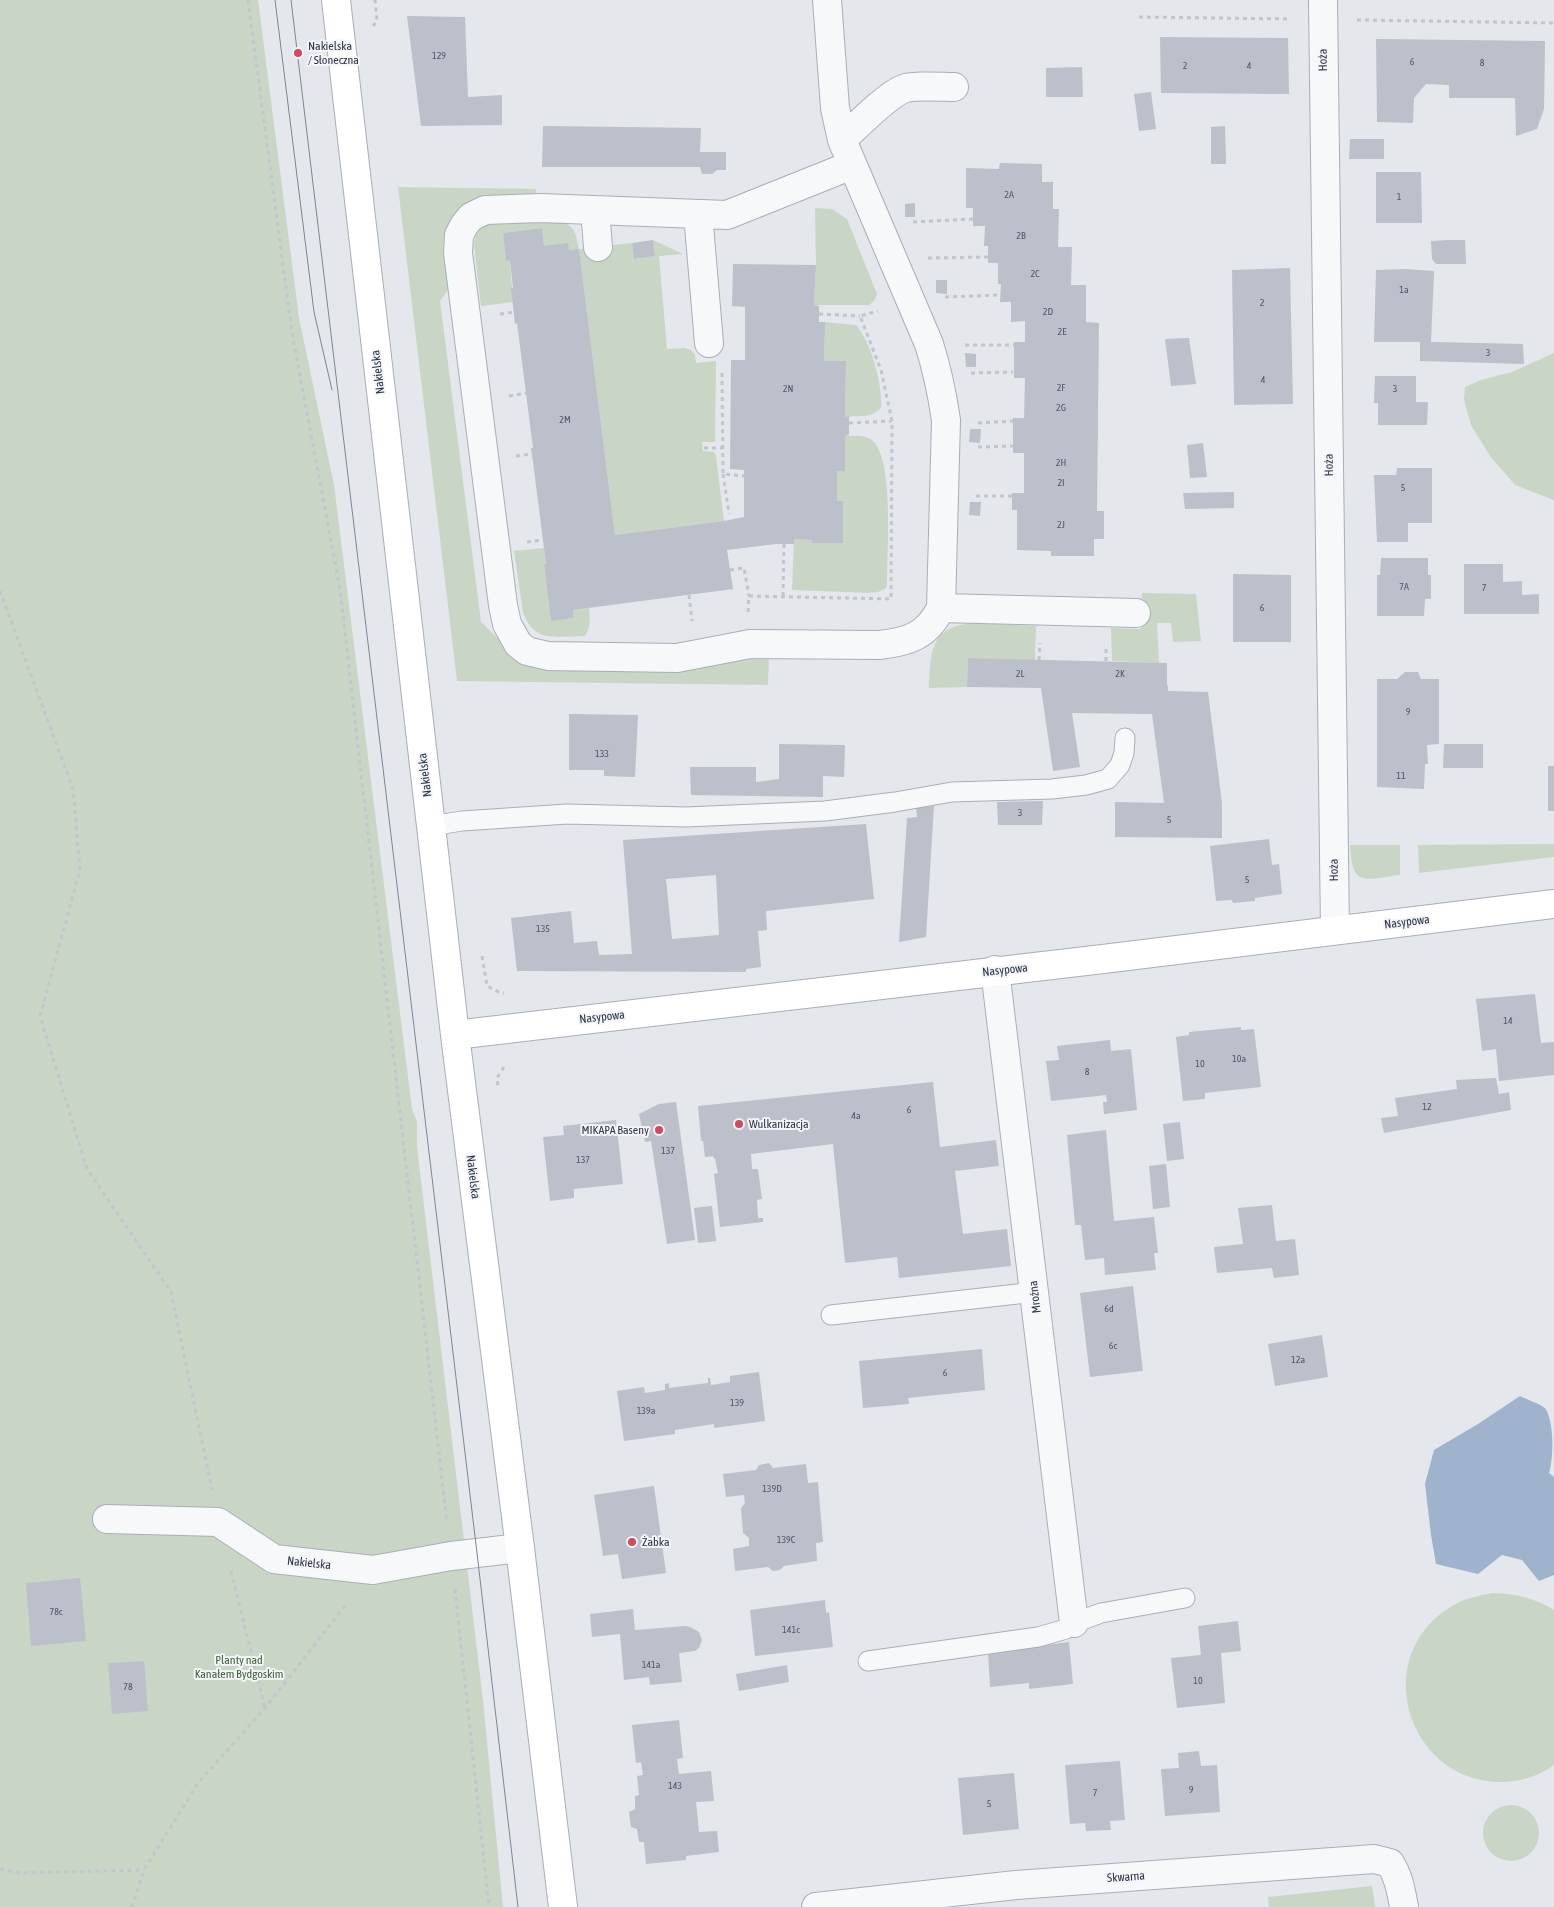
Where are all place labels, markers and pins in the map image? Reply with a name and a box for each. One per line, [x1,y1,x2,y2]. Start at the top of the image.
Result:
place label: Nakielska / Słoneczna [308,39,359,67]
marker: Nakielska / Słoneczna [292,47,304,59]
place label: Wulkanizacja [749,1117,809,1131]
marker: Wulkanizacja [733,1118,745,1130]
place label: MIKAPA Baseny [582,1123,649,1137]
marker: MIKAPA Baseny [653,1124,665,1136]
place label: Żabka [642,1535,670,1549]
marker: Żabka [626,1536,638,1548]

